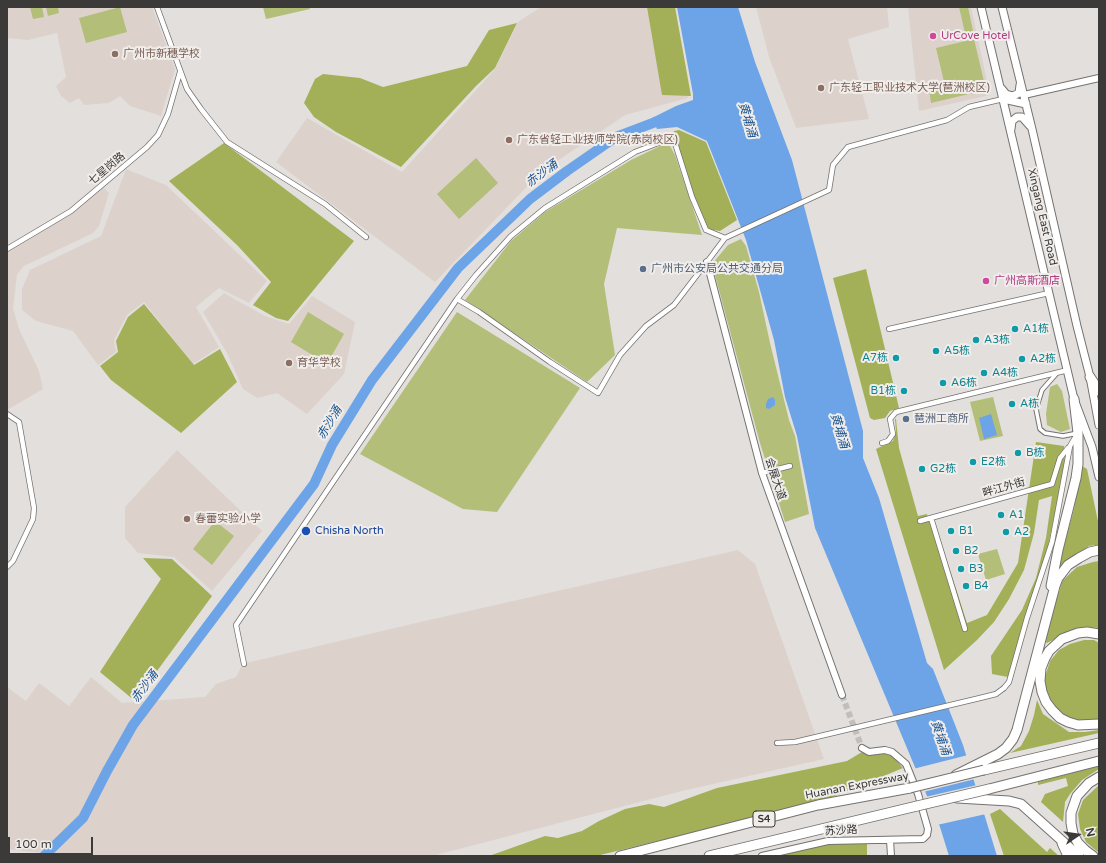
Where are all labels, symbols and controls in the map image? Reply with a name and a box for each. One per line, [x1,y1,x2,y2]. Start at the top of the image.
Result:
place label: UrCove Hotel [941,29,1010,43]
marker: UrCove Hotel [928,31,938,41]
place label: 广州市新穗学校 [123,47,200,61]
marker: 广州市新穗学校 [110,49,120,59]
place label: 广东轻工职业技术大学(琶洲校区) [829,81,990,95]
marker: 广东轻工职业技术大学(琶洲校区) [816,83,826,93]
water label: 黄埔涌 [735,101,759,139]
place label: 广东省轻工业技师学院(赤岗校区) [517,133,678,147]
marker: 广东省轻工业技师学院(赤岗校区) [504,135,514,145]
street label: 七星岗路 [86,150,128,188]
water label: 赤沙涌 [523,158,561,190]
street label: Xingang East Road [1024,167,1060,267]
place label: 广州市公安局公共交通分局 [651,262,783,276]
marker: 广州市公安局公共交通分局 [638,264,648,274]
place label: 广州高斯酒店 [994,274,1060,288]
marker: 广州高斯酒店 [981,276,991,286]
place label: A1栋 [1023,322,1049,336]
marker: A1栋 [1010,324,1020,334]
place label: A3栋 [984,333,1010,347]
marker: A3栋 [971,335,981,345]
place label: A5栋 [944,344,970,358]
marker: A5栋 [931,346,941,356]
place label: A7栋 [862,351,888,365]
place label: A2栋 [1030,352,1056,366]
marker: A7栋 [891,353,901,363]
marker: A2栋 [1017,354,1027,364]
place label: 育华学校 [297,356,341,370]
marker: 育华学校 [284,358,294,368]
place label: A4栋 [992,366,1018,380]
marker: A4栋 [979,368,989,378]
place label: A6栋 [951,376,977,390]
marker: A6栋 [938,378,948,388]
place label: B1栋 [870,384,896,398]
marker: B1栋 [899,386,909,396]
place label: A栋 [1020,397,1039,411]
marker: A栋 [1007,399,1017,409]
water label: 赤沙涌 [315,404,345,442]
water label: 黄埔涌 [827,412,851,450]
place label: 琶洲工商所 [914,412,969,426]
marker: 琶洲工商所 [901,414,911,424]
place label: B栋 [1026,446,1045,460]
marker: B栋 [1013,448,1023,458]
place label: E2栋 [981,455,1006,469]
street label: 会展大道 [762,456,788,502]
marker: E2栋 [968,457,978,467]
place label: G2栋 [930,462,956,476]
marker: G2栋 [917,464,927,474]
street label: 畔江外街 [981,476,1027,500]
place label: A1 [1009,508,1024,522]
marker: A1 [996,510,1006,520]
place label: 春蕾实验小学 [195,512,261,526]
marker: 春蕾实验小学 [182,514,192,524]
place label: Chisha North [315,524,384,538]
place label: B1 [959,524,974,538]
marker: Chisha North [300,525,312,537]
place label: A2 [1014,525,1029,539]
marker: B1 [946,526,956,536]
marker: A2 [1001,527,1011,537]
place label: B2 [964,544,979,558]
marker: B2 [951,546,961,556]
place label: B3 [969,562,984,576]
marker: B3 [956,564,966,574]
place label: B4 [974,579,989,593]
marker: B4 [961,581,971,591]
water label: 赤沙涌 [128,668,162,706]
water label: 黄埔涌 [927,719,953,757]
street label: Huanan Expressway [804,770,910,802]
road number: S4 [753,811,775,827]
north arrow [1058,815,1098,855]
street label: 苏沙路 [824,824,858,838]
text: N [1083,826,1098,838]
scale bar [10,829,95,855]
text: 100 m [15,837,52,851]

